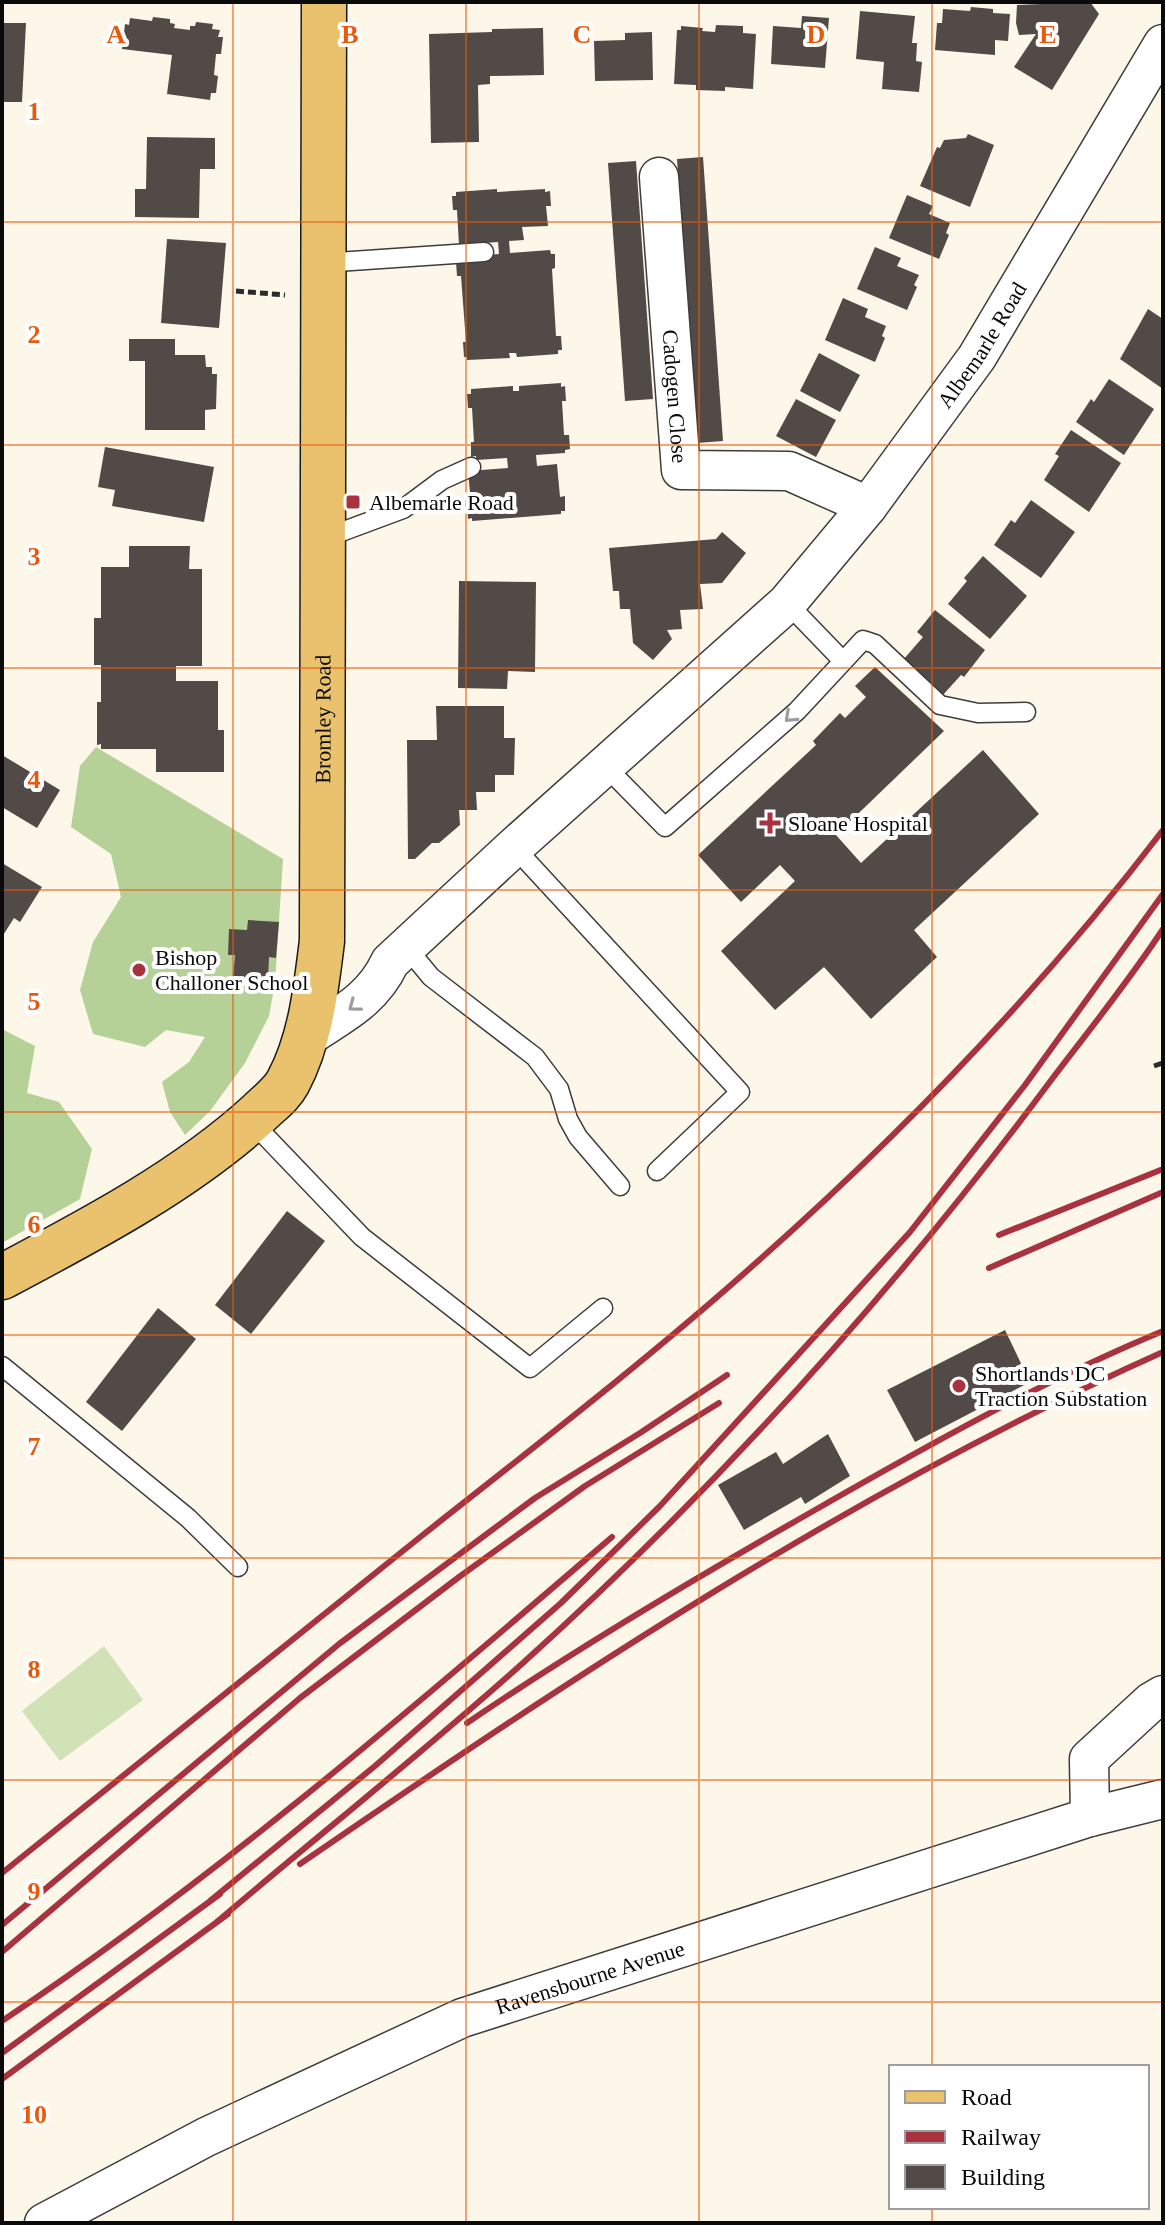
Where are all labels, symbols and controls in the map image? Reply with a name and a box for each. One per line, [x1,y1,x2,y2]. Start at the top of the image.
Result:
text: A [107,20,126,49]
text: B [341,20,359,49]
text: C [573,20,591,49]
text: D [807,20,825,49]
text: E [1039,20,1057,49]
text: 1 [28,97,41,126]
street label: Albemarle Road [932,278,1032,413]
text: 2 [28,320,41,349]
street label: Cadogen Close [657,329,692,464]
place label: Albemarle Road [369,490,514,515]
marker: Albemarle Road [344,493,362,511]
text: 3 [28,542,41,571]
street label: Bromley Road [310,655,336,784]
one-way arrow [784,707,799,721]
text: 4 [28,765,41,794]
place label: Sloane Hospital [788,811,928,836]
marker: Sloane Hospital [759,812,781,834]
place label: Bishop Challoner School [155,945,308,995]
marker: Bishop Challoner School [130,961,148,979]
text: 5 [28,987,41,1016]
one-way arrow [348,996,363,1010]
text: 6 [28,1210,41,1239]
place label: Shortlands DC Traction Substation [975,1361,1147,1411]
marker: Shortlands DC Traction Substation [950,1377,968,1395]
text: 7 [28,1432,41,1461]
text: 8 [28,1655,41,1684]
text: 9 [28,1877,41,1906]
street label: Ravensbourne Avenue [492,1936,688,2019]
legend [889,2065,1149,2209]
text: Road [961,2084,1012,2110]
text: 10 [21,2100,47,2129]
text: Railway [961,2124,1041,2150]
text: Building [961,2164,1045,2190]

